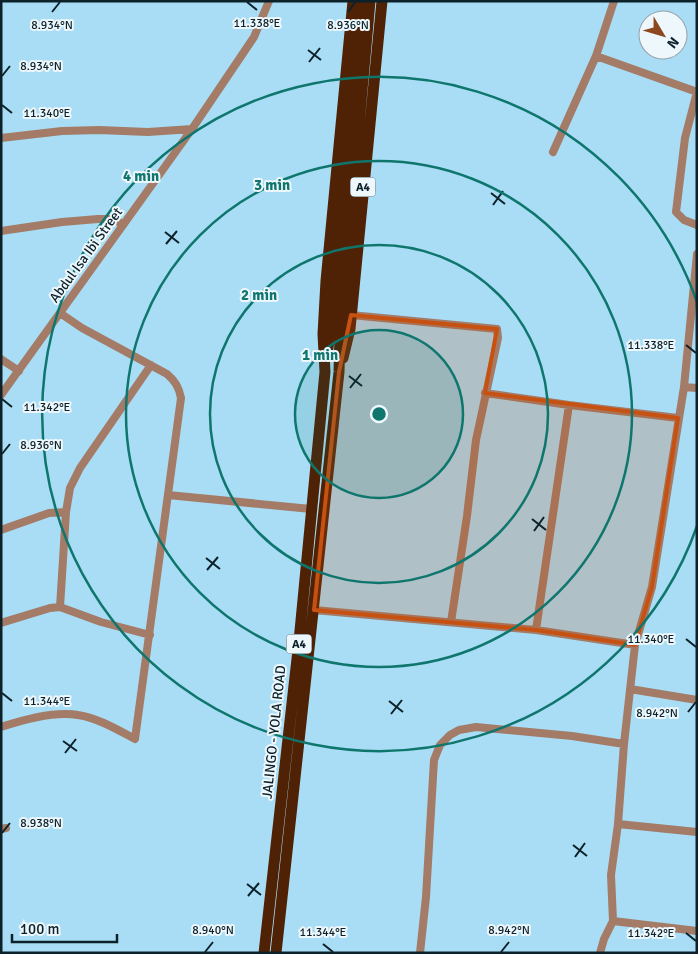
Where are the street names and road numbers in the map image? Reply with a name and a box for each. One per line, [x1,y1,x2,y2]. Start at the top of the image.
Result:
road number: A4 [350,178,376,196]
street label: Abdul Isa Ibi Street [46,204,126,306]
road number: A4 [286,634,312,654]
street label: JALINGO - YOLA ROAD [259,664,289,800]

